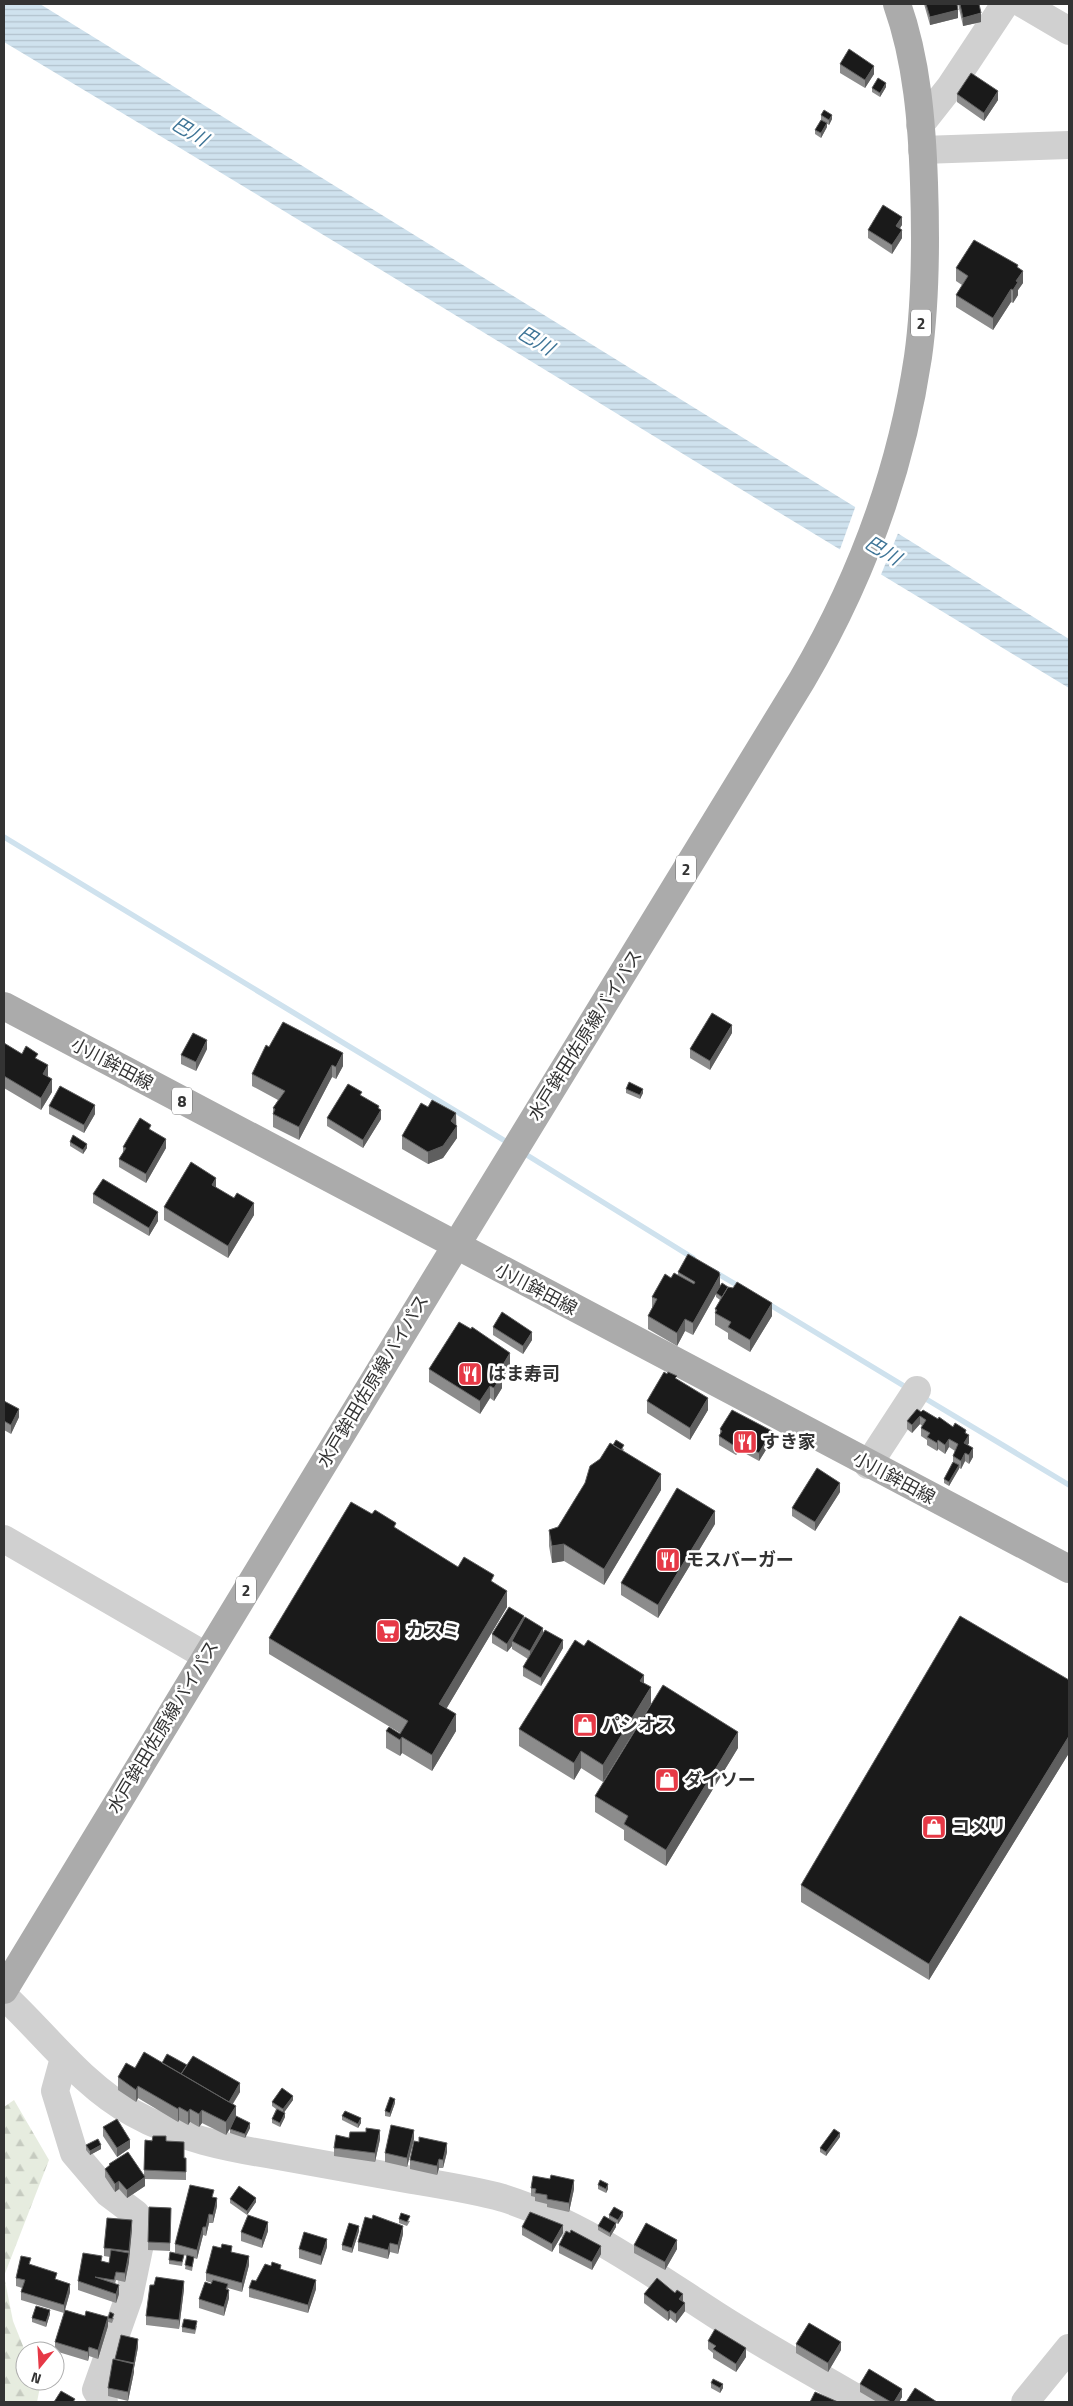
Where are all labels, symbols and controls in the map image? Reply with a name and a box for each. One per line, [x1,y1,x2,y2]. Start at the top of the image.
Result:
water label: 巴川 [166,108,216,154]
road number: 2 [911,309,931,336]
water label: 巴川 [512,317,562,363]
water label: 巴川 [859,527,909,573]
road number: 2 [676,856,696,882]
street label: 水戸鉾田佐原線バイパス [521,944,648,1126]
street label: 小川鉾田線 [66,1031,158,1097]
road number: 8 [172,1088,192,1114]
street label: 小川鉾田線 [490,1256,582,1322]
street label: 水戸鉾田佐原線バイパス [310,1289,435,1472]
place label: はま寿司 [488,1360,560,1387]
restaurant icon: はま寿司 [457,1361,483,1387]
place label: すき家 [762,1428,816,1455]
restaurant icon: すき家 [732,1429,758,1455]
street label: 小川鉾田線 [848,1445,940,1511]
place label: モスバーガー [686,1546,794,1573]
restaurant icon: モスバーガー [655,1547,681,1573]
road number: 2 [236,1576,256,1604]
place label: カスミ [406,1617,460,1644]
supermarket icon: カスミ [375,1618,401,1644]
street label: 水戸鉾田佐原線バイパス [100,1635,225,1818]
place label: パシオス [602,1711,674,1738]
shop icon: パシオス [572,1712,598,1738]
place label: ダイソー [684,1766,756,1793]
shop icon: ダイソー [654,1767,680,1793]
place label: コメリ [952,1813,1006,1840]
shop icon: コメリ [921,1814,947,1840]
north arrow [15,2341,65,2391]
text: N [28,2367,44,2390]

